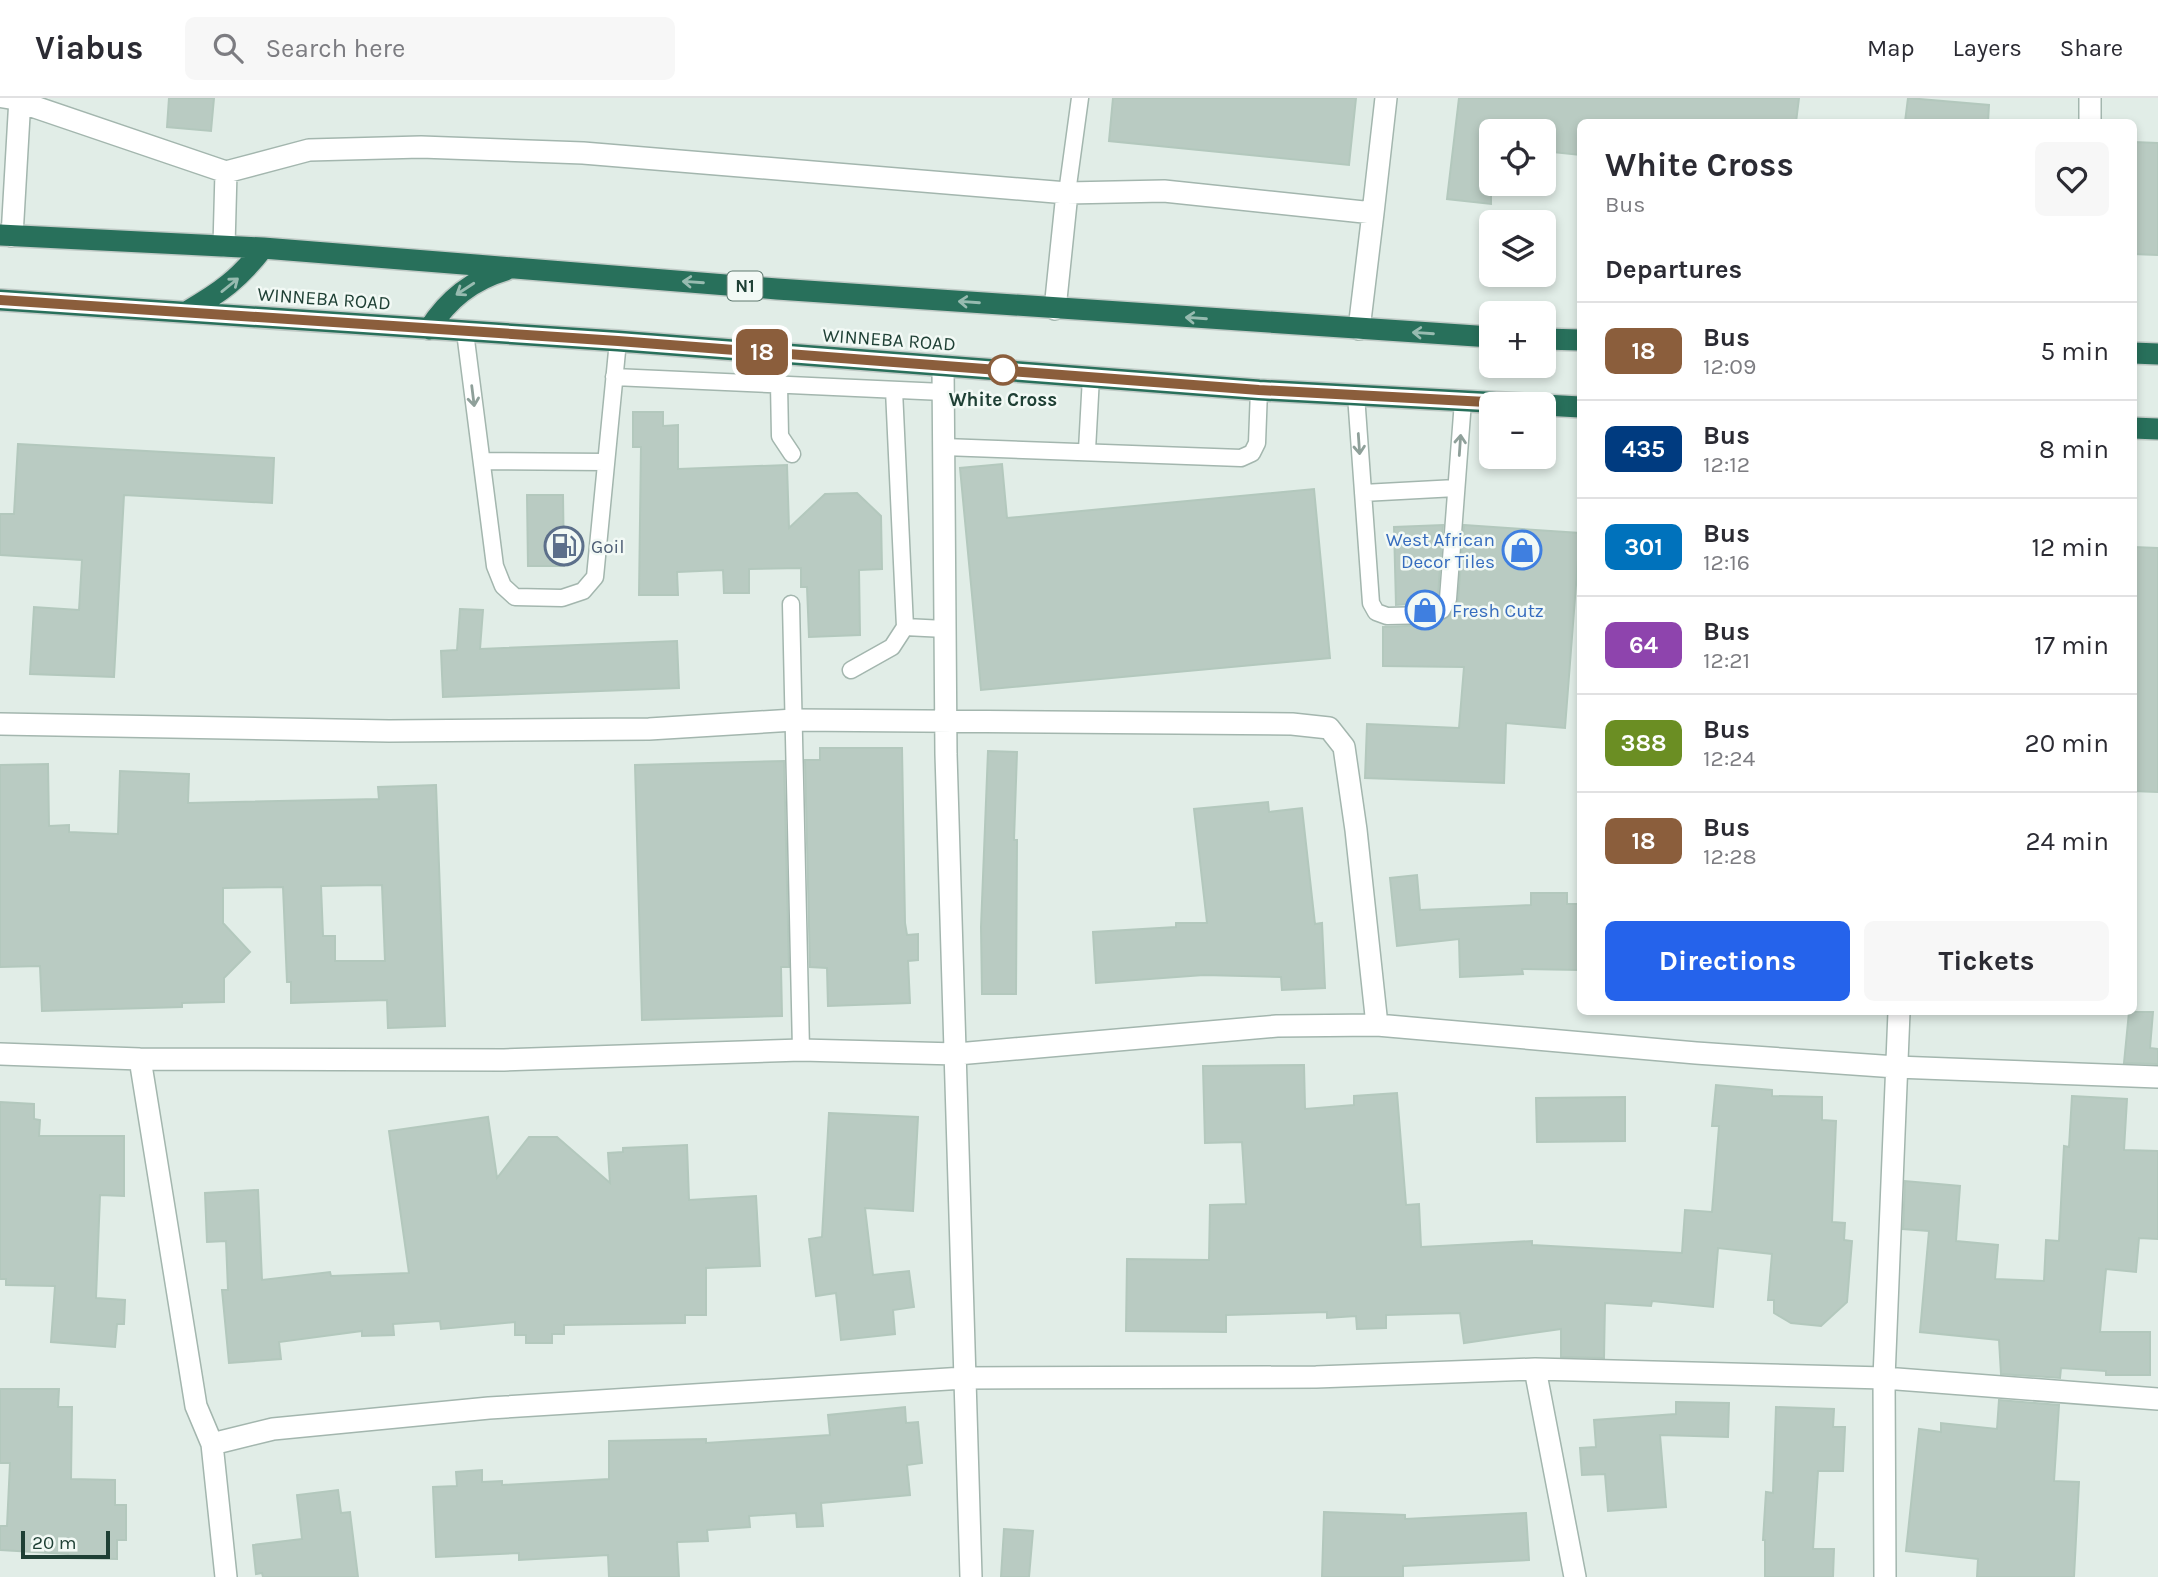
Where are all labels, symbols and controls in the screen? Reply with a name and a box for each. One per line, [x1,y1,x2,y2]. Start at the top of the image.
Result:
search box [185,17,675,80]
text: Viabus [35,29,143,67]
icon: search [209,29,247,67]
text: Search here [265,33,405,64]
text: Map [1867,34,1915,62]
text: Layers [1953,34,2022,62]
text: Share [2060,34,2123,62]
map controls [1479,119,1556,469]
button: locate [1479,119,1556,196]
button: heart [2035,142,2109,216]
text: White Cross [1605,146,1794,184]
text: Bus [1605,191,1645,218]
button: layers [1479,210,1556,287]
text: Departures [1605,254,1742,285]
road number: N1 [728,272,762,300]
one-way arrow [682,276,705,289]
one-way arrow [220,277,238,293]
one-way arrow [456,282,475,297]
street label: WINNEBA ROAD [257,283,391,315]
one-way arrow [958,296,981,309]
button: + [1479,301,1556,378]
one-way arrow [1185,312,1208,325]
text: Bus [1703,322,1750,353]
street label: WINNEBA ROAD [822,324,956,356]
one-way arrow [1412,327,1435,340]
line badge: 18 [730,329,794,375]
text: 5 min [2040,336,2109,367]
text: 18 [1631,337,1656,365]
text: 18 [750,338,774,366]
text: 12:09 [1703,353,1756,380]
marker: White Cross [988,355,1018,385]
one-way arrow [467,384,480,407]
place label: White Cross [949,389,1057,411]
button: − [1479,392,1556,469]
text: Bus [1703,420,1750,451]
one-way arrow [1353,432,1366,454]
one-way arrow [1454,434,1467,456]
text: 8 min [2039,434,2109,465]
text: 435 [1622,435,1665,463]
text: 12:12 [1703,451,1750,478]
text: Bus [1703,518,1750,549]
fuel station icon: Goil [543,525,585,567]
place label: West African Decor Tiles [1386,529,1495,573]
shop icon: West African Decor Tiles [1501,529,1543,571]
text: 12 min [2031,532,2109,563]
text: 301 [1624,533,1663,561]
place label: Goil [591,536,625,558]
text: 12:16 [1703,549,1750,576]
shop icon: Fresh Cutz [1404,589,1446,631]
place label: Fresh Cutz [1452,600,1544,622]
text: Bus [1703,616,1750,647]
text: 17 min [2034,630,2109,661]
text: 64 [1629,631,1658,659]
text: 12:21 [1703,647,1750,674]
text: Bus [1703,714,1750,745]
text: 20 min [2025,728,2109,759]
text: 388 [1621,729,1666,757]
text: 12:24 [1703,745,1755,772]
text: Bus [1703,812,1750,843]
text: 24 min [2025,826,2109,857]
text: 18 [1631,827,1656,855]
text: 12:28 [1703,843,1757,870]
button: Directions [1605,921,1850,1001]
button: Tickets [1864,921,2109,1001]
scale bar [21,1528,110,1560]
text: 20 m [32,1532,77,1554]

